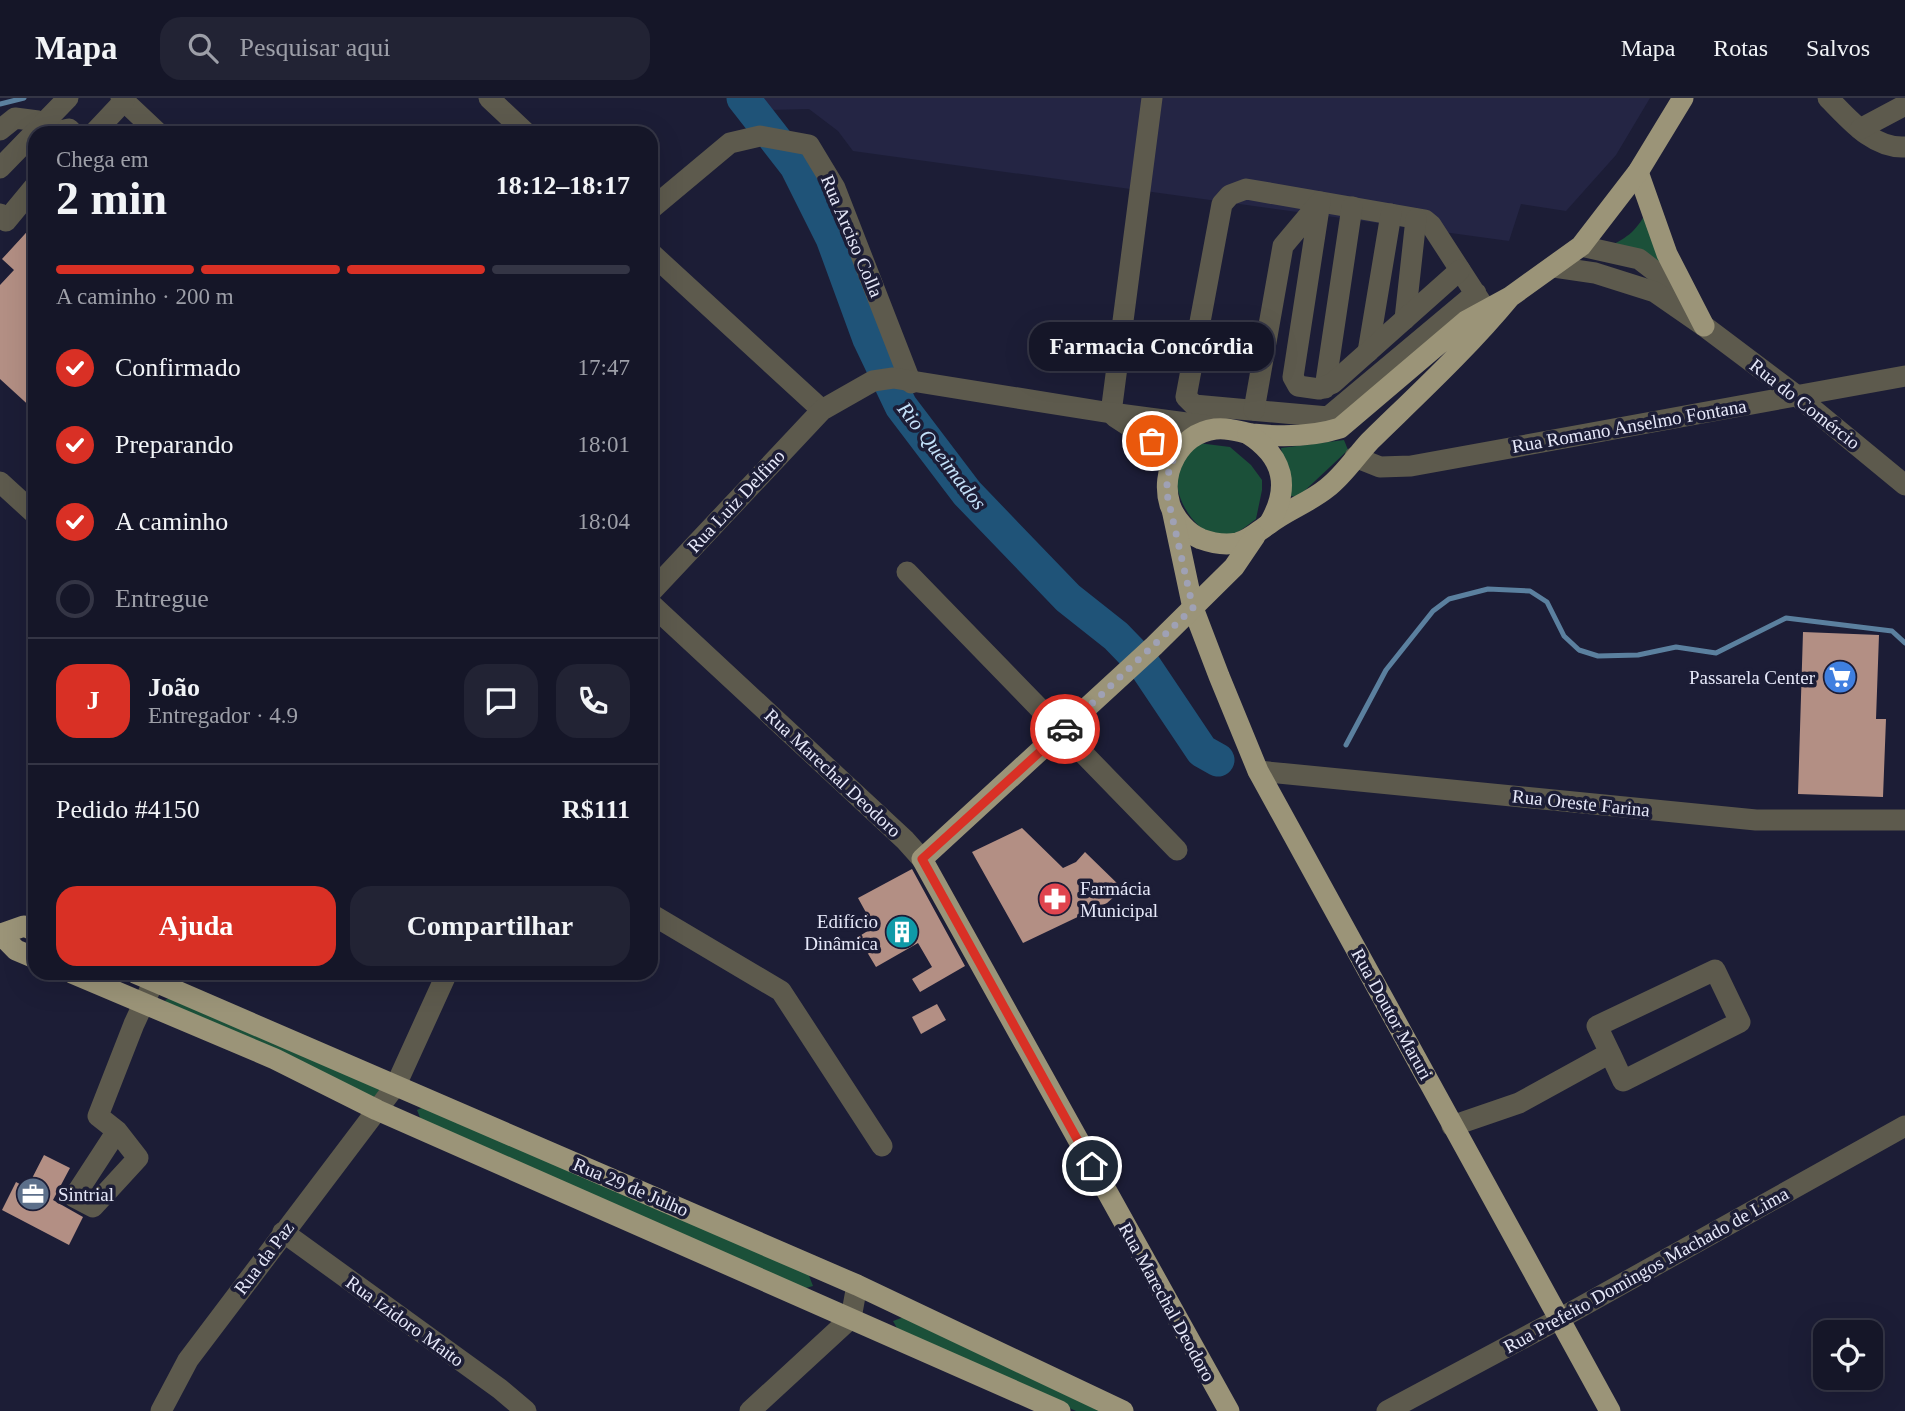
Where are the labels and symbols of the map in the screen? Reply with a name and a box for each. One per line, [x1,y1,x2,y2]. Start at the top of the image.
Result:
street label: Rua Arciso Colla [817,172,887,301]
callout: Farmacia Concórdia [1030,322,1274,371]
street label: Rua do Comércio [1746,354,1864,454]
street label: Rua Romano Anselmo Fontana [1510,395,1749,457]
water label: Rio Queimados [892,397,991,515]
pin [1122,411,1182,471]
street label: Rua Luiz Delfino [683,445,789,557]
supermarket icon: Passarela Center [1821,658,1859,696]
place label: Passarela Center [1689,667,1816,688]
courier [1030,694,1100,764]
street label: Rua Marechal Deodoro [761,705,905,841]
street label: Rua Oreste Farina [1511,785,1651,821]
place label: Farmácia Municipal [1080,878,1158,921]
pharmacy icon: Farmácia Municipal [1036,880,1074,918]
place label: Edifício Dinâmica [804,911,879,954]
building icon: Edifício Dinâmica [883,913,921,951]
street label: Rua Doutor Maruri [1347,945,1437,1083]
pin [1062,1136,1122,1196]
street label: Rua 29 de Julho [570,1153,692,1221]
office icon: Sintrial [14,1175,52,1213]
street label: Rua Prefeito Domingos Machado de Lima [1500,1182,1793,1357]
place label: Sintrial [58,1184,114,1205]
street label: Rua da Paz [230,1218,298,1298]
street label: Rua Marechal Deodoro [1115,1219,1219,1385]
street label: Rua Izidoro Maito [342,1271,468,1371]

